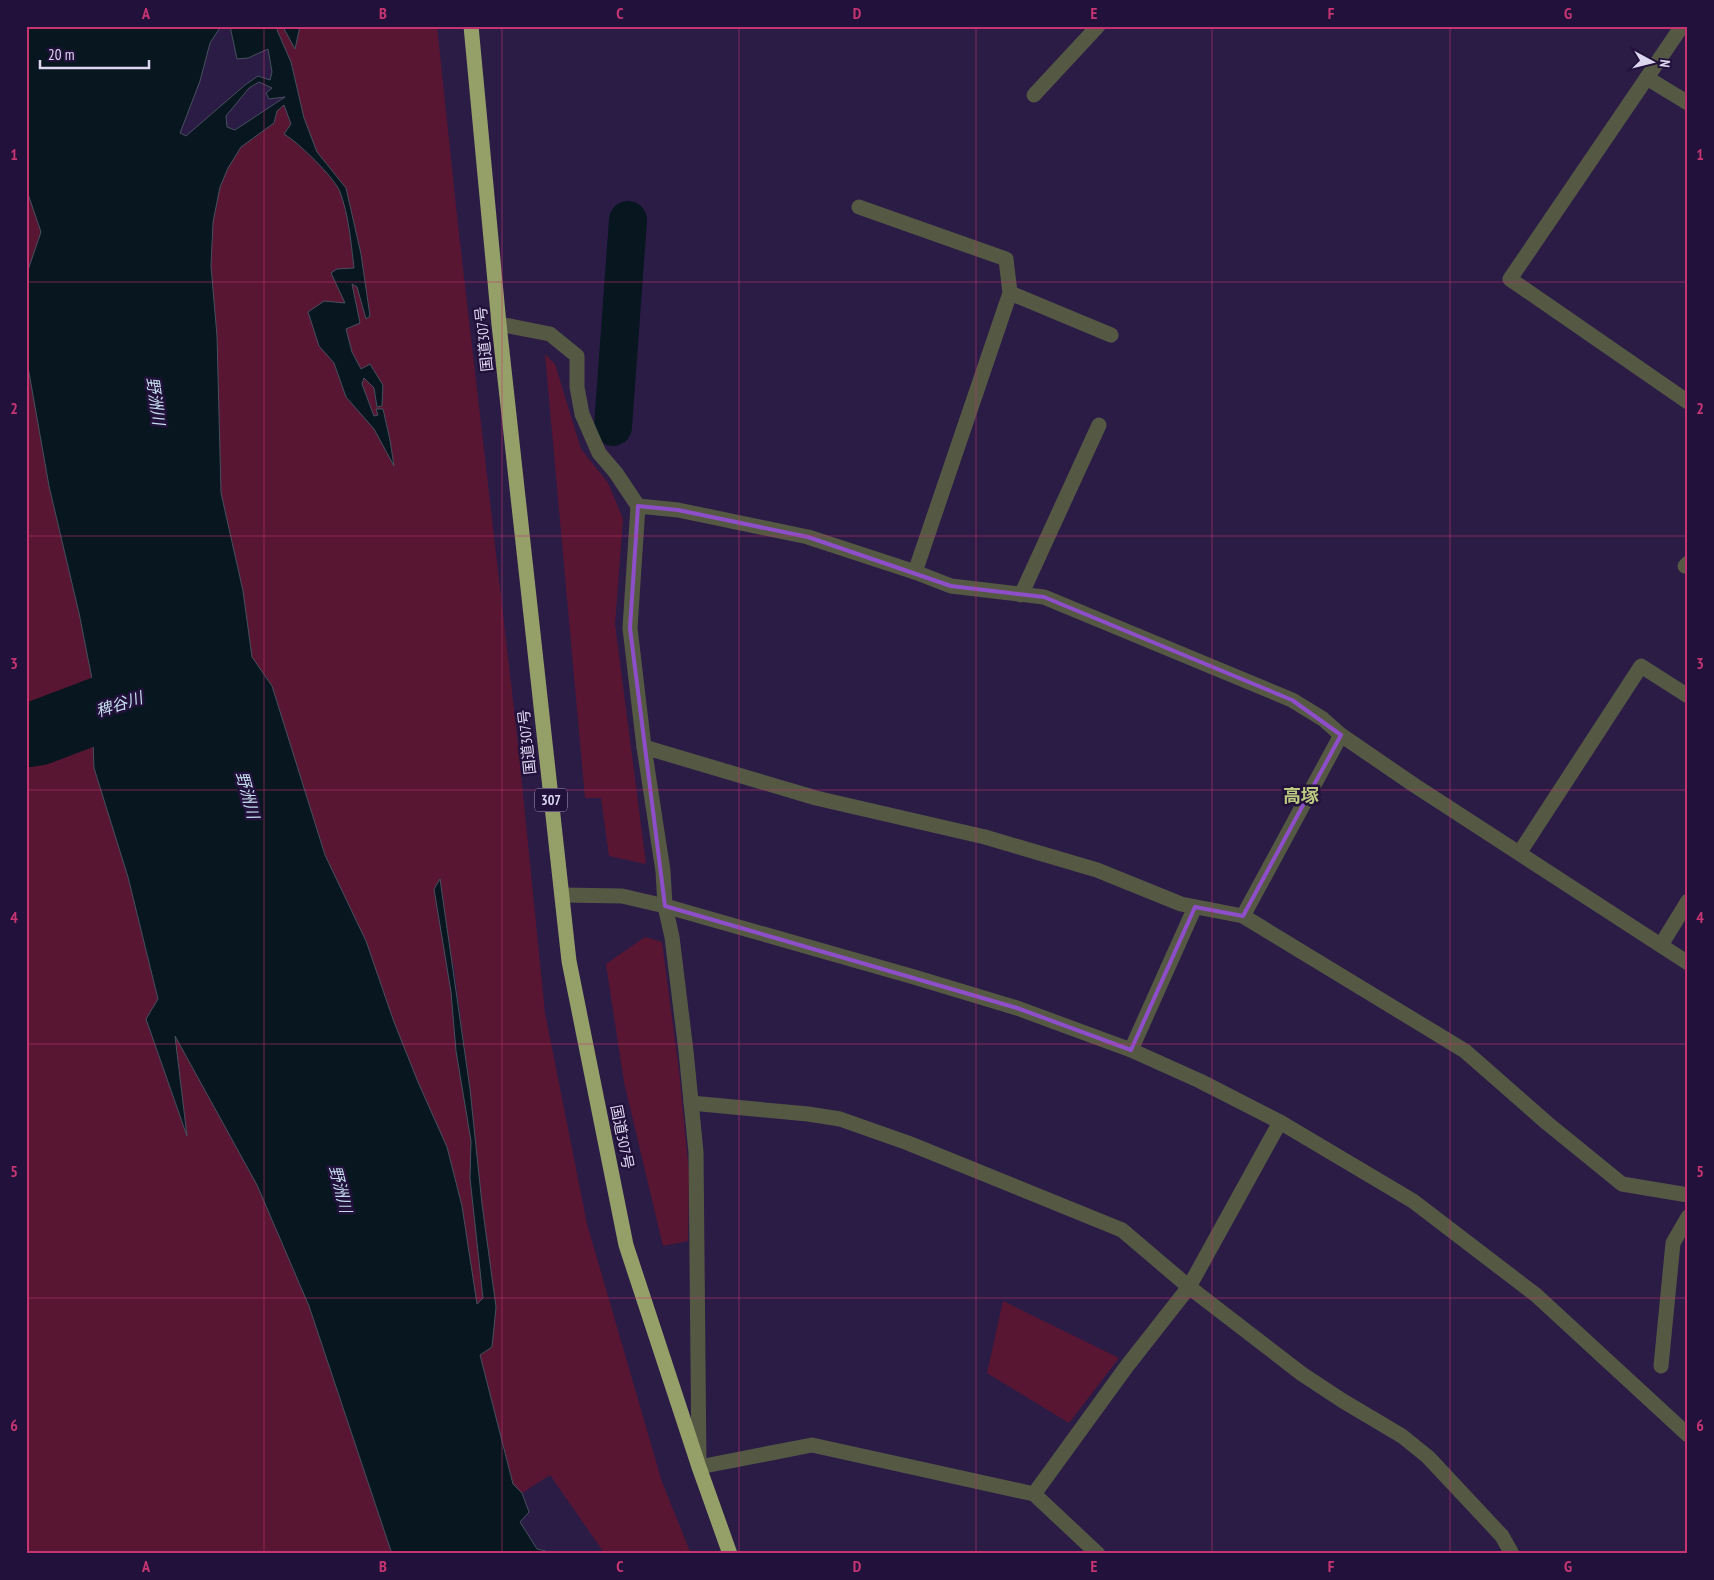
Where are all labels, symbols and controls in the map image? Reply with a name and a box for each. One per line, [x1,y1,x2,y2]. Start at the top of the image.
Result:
text: A [141,3,151,23]
text: B [379,3,387,23]
text: C [616,3,624,23]
text: D [853,3,862,23]
text: E [1091,3,1098,23]
text: F [1328,3,1335,23]
text: G [1564,3,1572,23]
scale bar [40,38,149,70]
north arrow [1626,38,1676,88]
text: 20 m [48,45,74,64]
text: N [1656,59,1674,68]
text: 1 [10,144,18,164]
text: 1 [1696,144,1704,164]
street label: 国道307号 [471,306,496,372]
water label: 野洲川 [143,376,170,428]
text: 2 [10,398,18,418]
text: 2 [1696,398,1704,418]
text: 3 [10,653,18,673]
text: 3 [1696,653,1704,673]
water label: 稗谷川 [93,686,147,721]
street label: 国道307号 [514,709,539,775]
water label: 野洲川 [232,769,264,823]
district label: 高塚 [1283,784,1319,807]
road number: 307 [535,788,567,812]
text: 4 [10,907,18,927]
text: 4 [1696,907,1704,927]
street label: 国道307号 [607,1103,638,1171]
text: 5 [10,1161,18,1181]
text: 5 [1696,1161,1704,1181]
water label: 野洲川 [325,1163,357,1217]
text: 6 [10,1415,18,1435]
text: 6 [1696,1415,1704,1435]
text: A [141,1556,151,1576]
text: B [379,1556,387,1576]
text: C [616,1556,624,1576]
text: D [853,1556,862,1576]
text: E [1091,1556,1098,1576]
text: F [1328,1556,1335,1576]
text: G [1564,1556,1572,1576]

